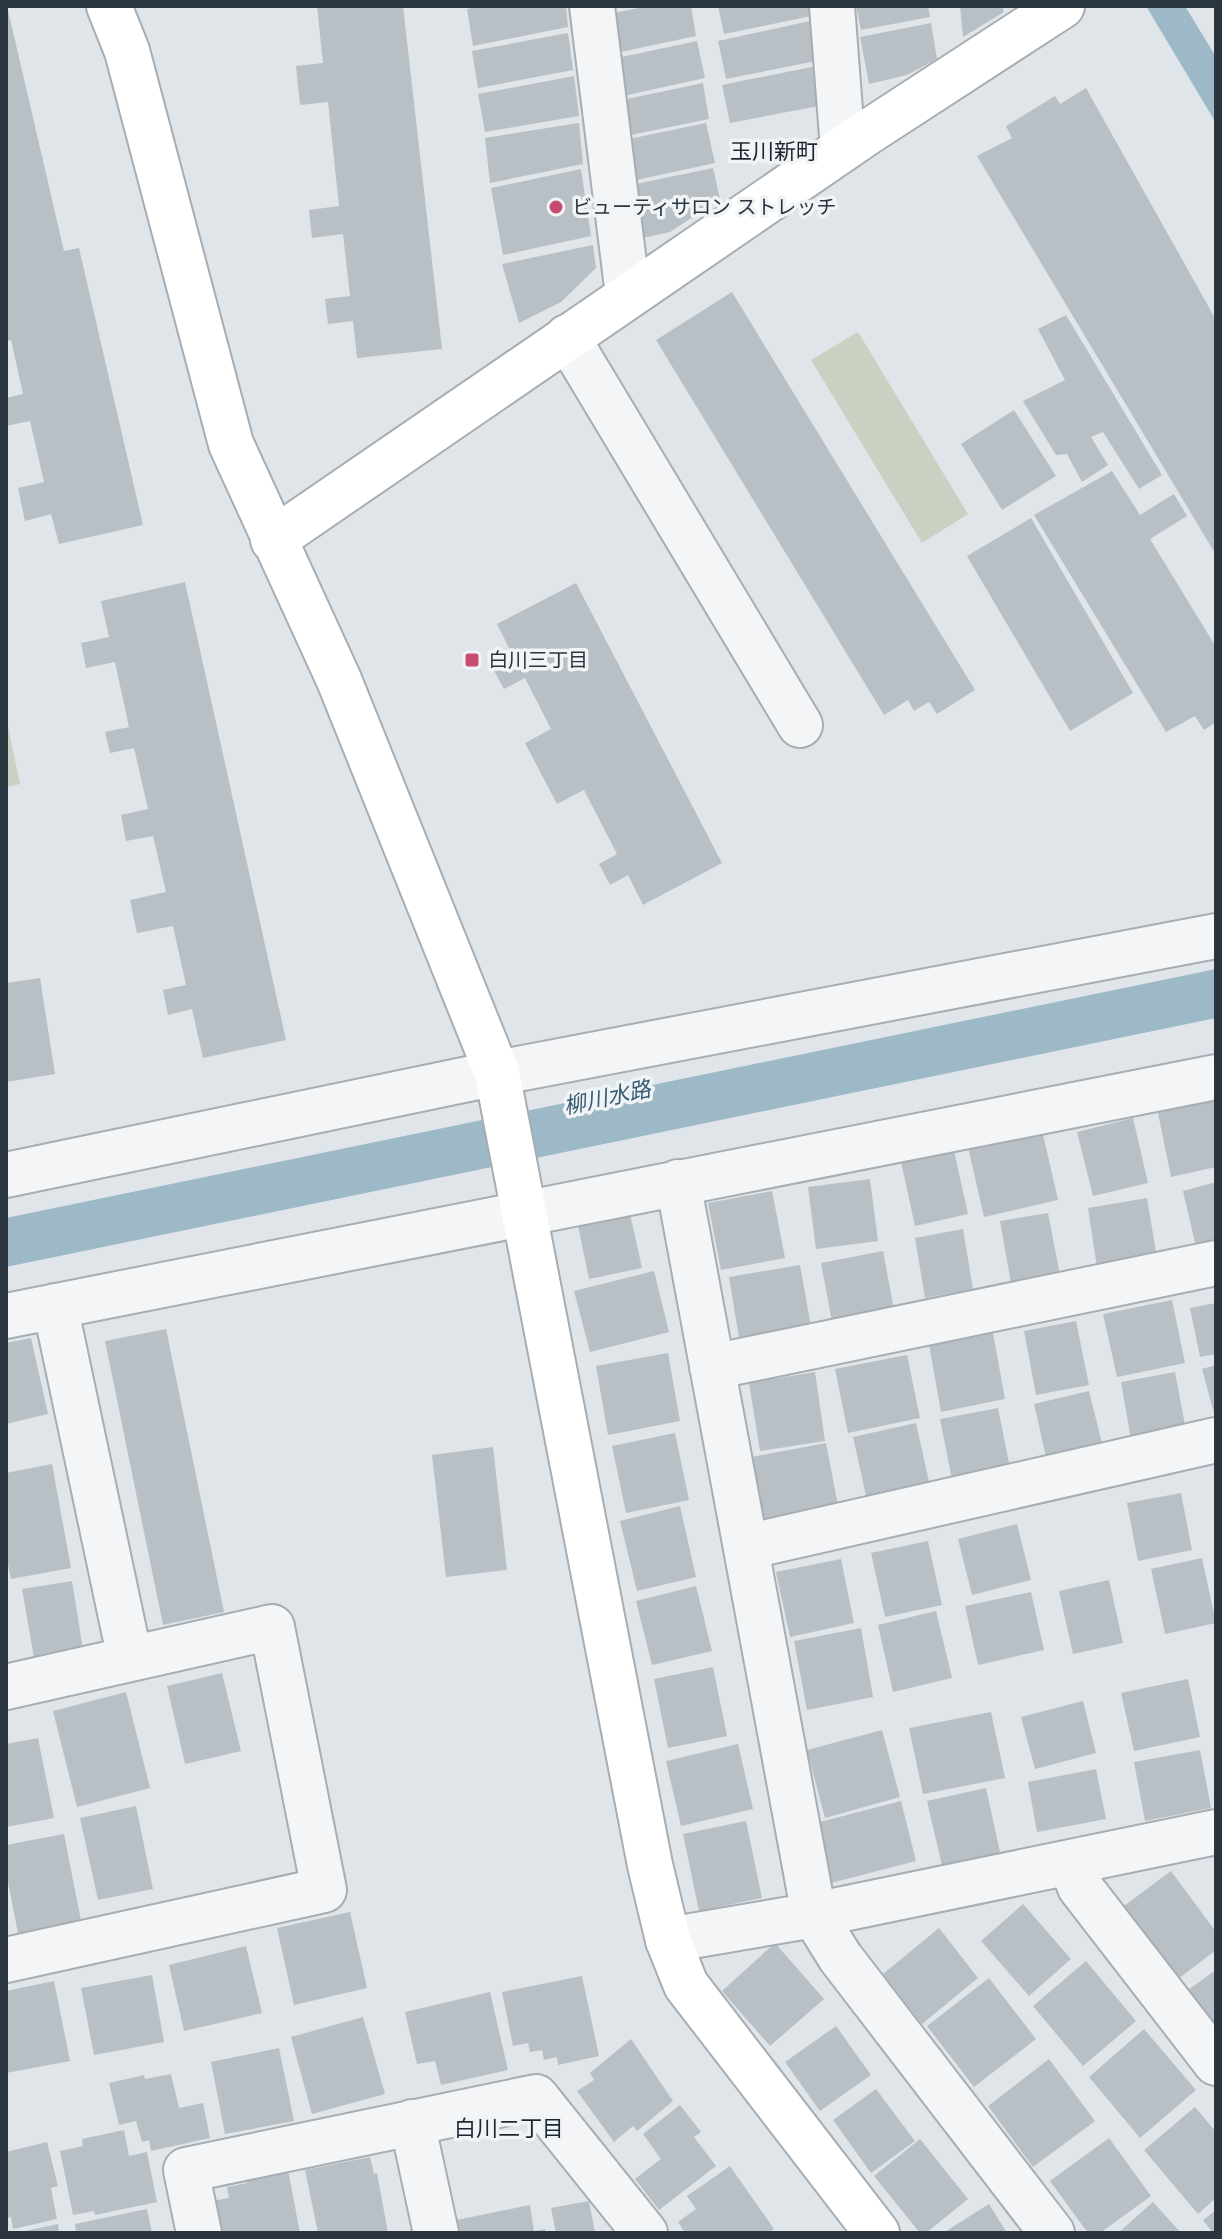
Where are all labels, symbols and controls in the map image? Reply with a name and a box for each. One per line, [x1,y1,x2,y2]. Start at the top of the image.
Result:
district label: 玉川新町 [730,138,818,164]
place label: ビューティサロン ストレッチ [572,195,836,219]
marker: ビューティサロン ストレッチ [547,198,565,216]
place label: 白川三丁目 [488,648,588,672]
marker: 白川三丁目 [463,651,481,669]
water label: 柳川水路 [561,1075,655,1119]
district label: 白川二丁目 [454,2115,564,2141]

